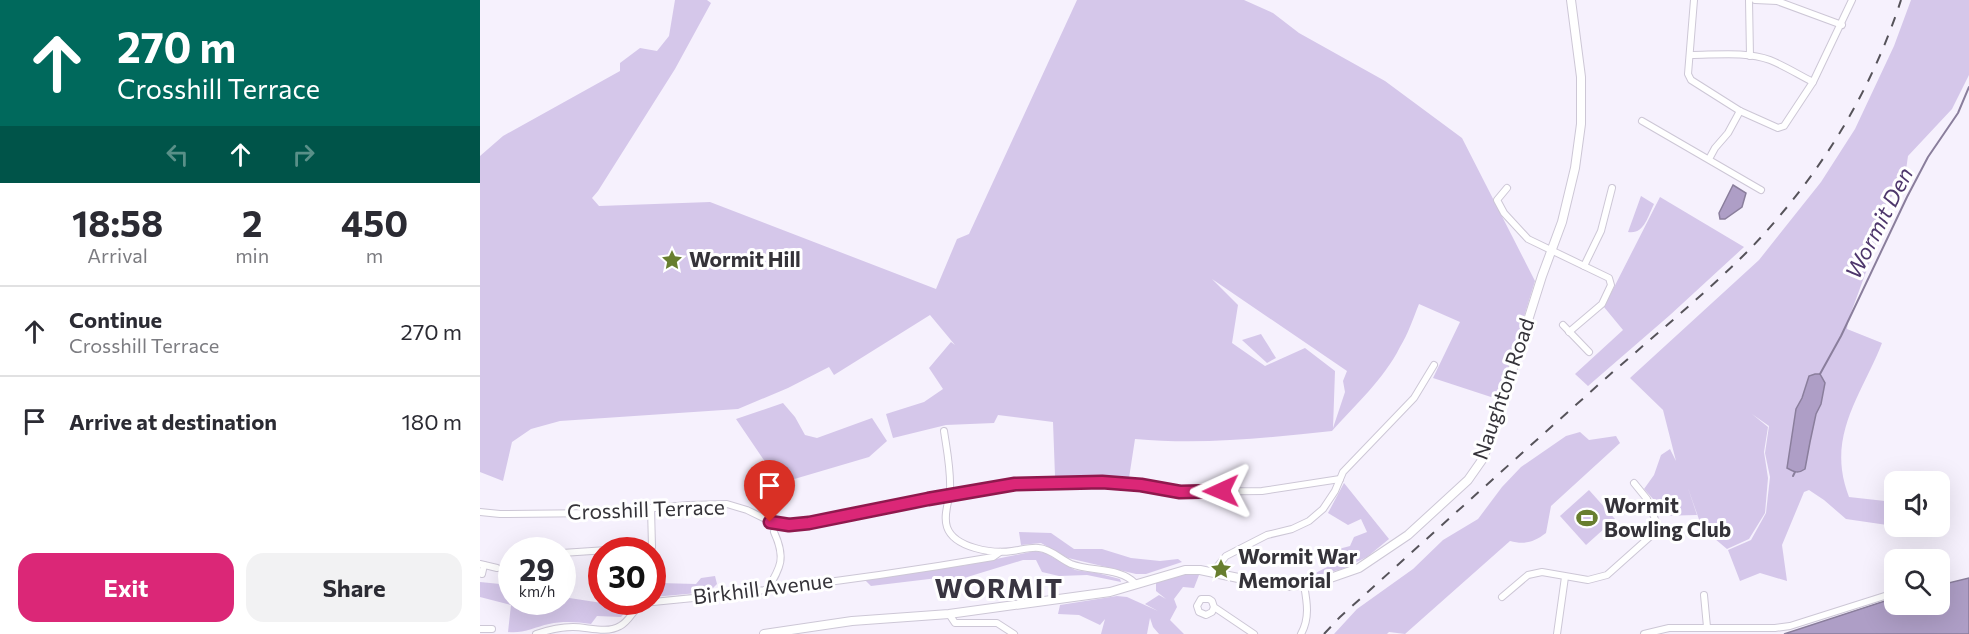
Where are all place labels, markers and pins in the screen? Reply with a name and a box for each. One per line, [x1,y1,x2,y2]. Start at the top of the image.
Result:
place label: Wormit Hill [689,246,801,271]
place icon: Wormit Hill [660,248,684,272]
pin [744,460,795,522]
place label: Wormit Bowling Club [1604,492,1731,541]
sports icon: Wormit Bowling Club [1575,506,1599,530]
place label: Wormit War Memorial [1238,543,1358,592]
place icon: Wormit War Memorial [1209,557,1233,581]

